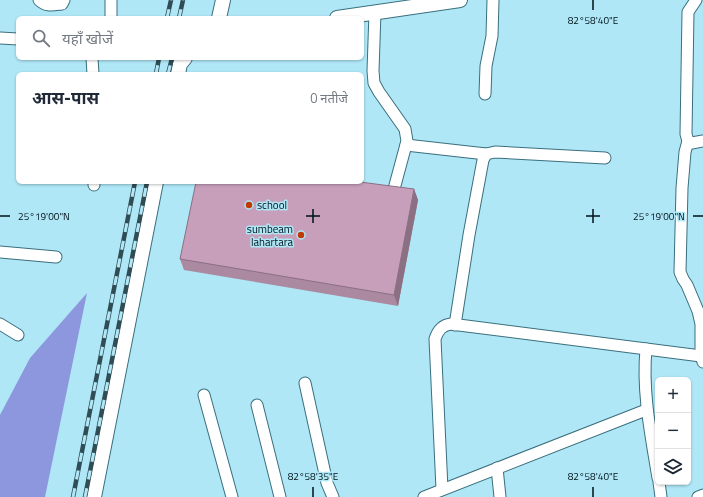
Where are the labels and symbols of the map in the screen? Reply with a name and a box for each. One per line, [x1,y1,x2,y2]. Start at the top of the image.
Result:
text: 82°58'40"E [568,13,619,28]
place label: school [257,197,287,213]
marker: school [244,200,254,210]
text: 25°19'00"N [18,209,70,224]
text: 25°19'00"N [633,209,685,224]
place label: sumbeam lahartara [247,221,293,250]
marker: sumbeam lahartara [296,230,306,240]
text: 82°58'35"E [288,469,339,484]
text: 82°58'40"E [568,469,619,484]

